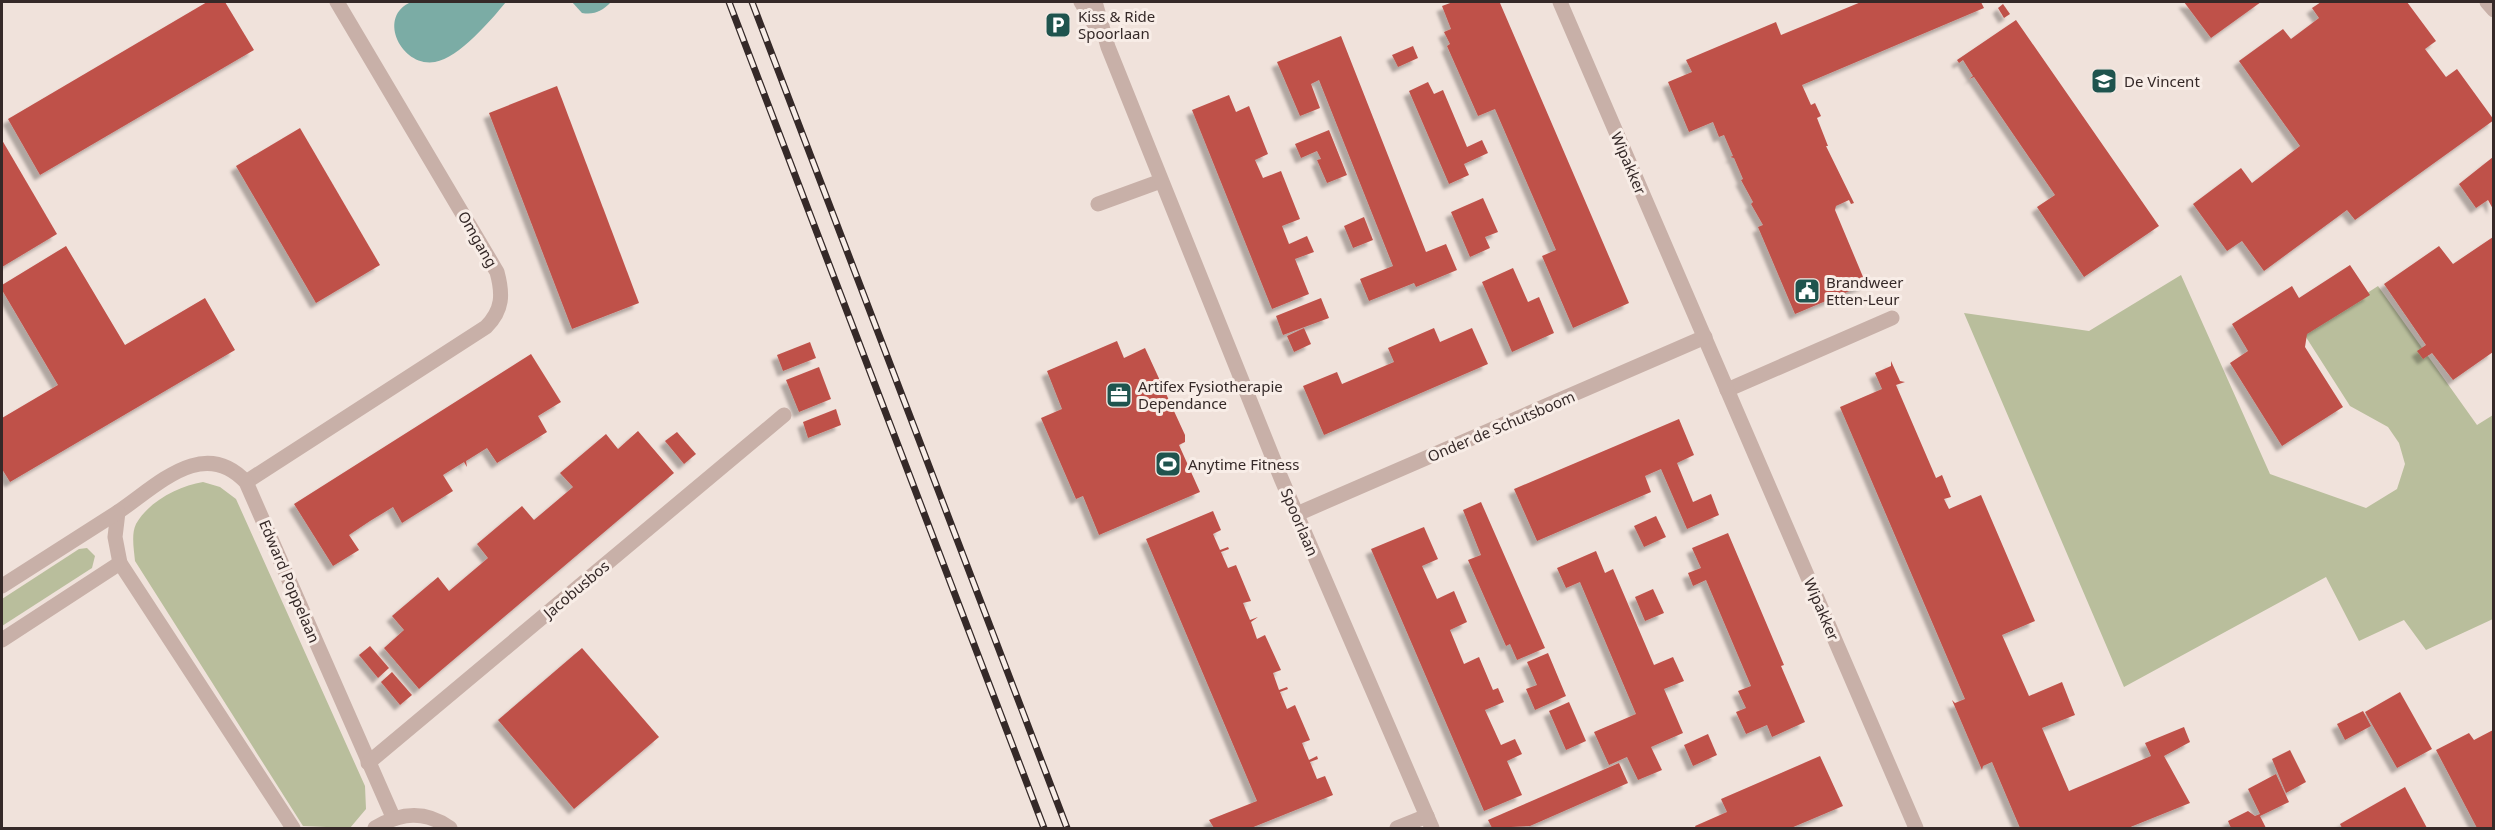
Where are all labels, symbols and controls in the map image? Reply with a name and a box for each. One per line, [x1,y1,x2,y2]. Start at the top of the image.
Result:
place label: Kiss & Ride Spoorlaan [1078,6,1155,43]
parking icon: Kiss & Ride Spoorlaan [1043,10,1073,40]
school or university icon: De Vincent [2089,66,2119,96]
place label: De Vincent [2124,71,2200,91]
street label: Wipakker [1607,129,1651,197]
street label: Omgang [454,207,502,271]
place label: Brandweer Etten-Leur [1826,272,1903,309]
public building icon: Brandweer Etten-Leur [1792,276,1822,306]
place label: Artifex Fysiotherapie Dependance [1138,376,1283,413]
office icon: Artifex Fysiotherapie Dependance [1104,380,1134,410]
street label: Onder de Schutsboom [1424,386,1578,466]
sports icon: Anytime Fitness [1153,449,1183,479]
place label: Anytime Fitness [1188,454,1299,474]
street label: Spoorlaan [1277,485,1323,559]
street label: Edward Poppelaan [255,516,325,646]
street label: Jacobusbos [537,556,613,624]
street label: Wipakker [1800,575,1844,643]

